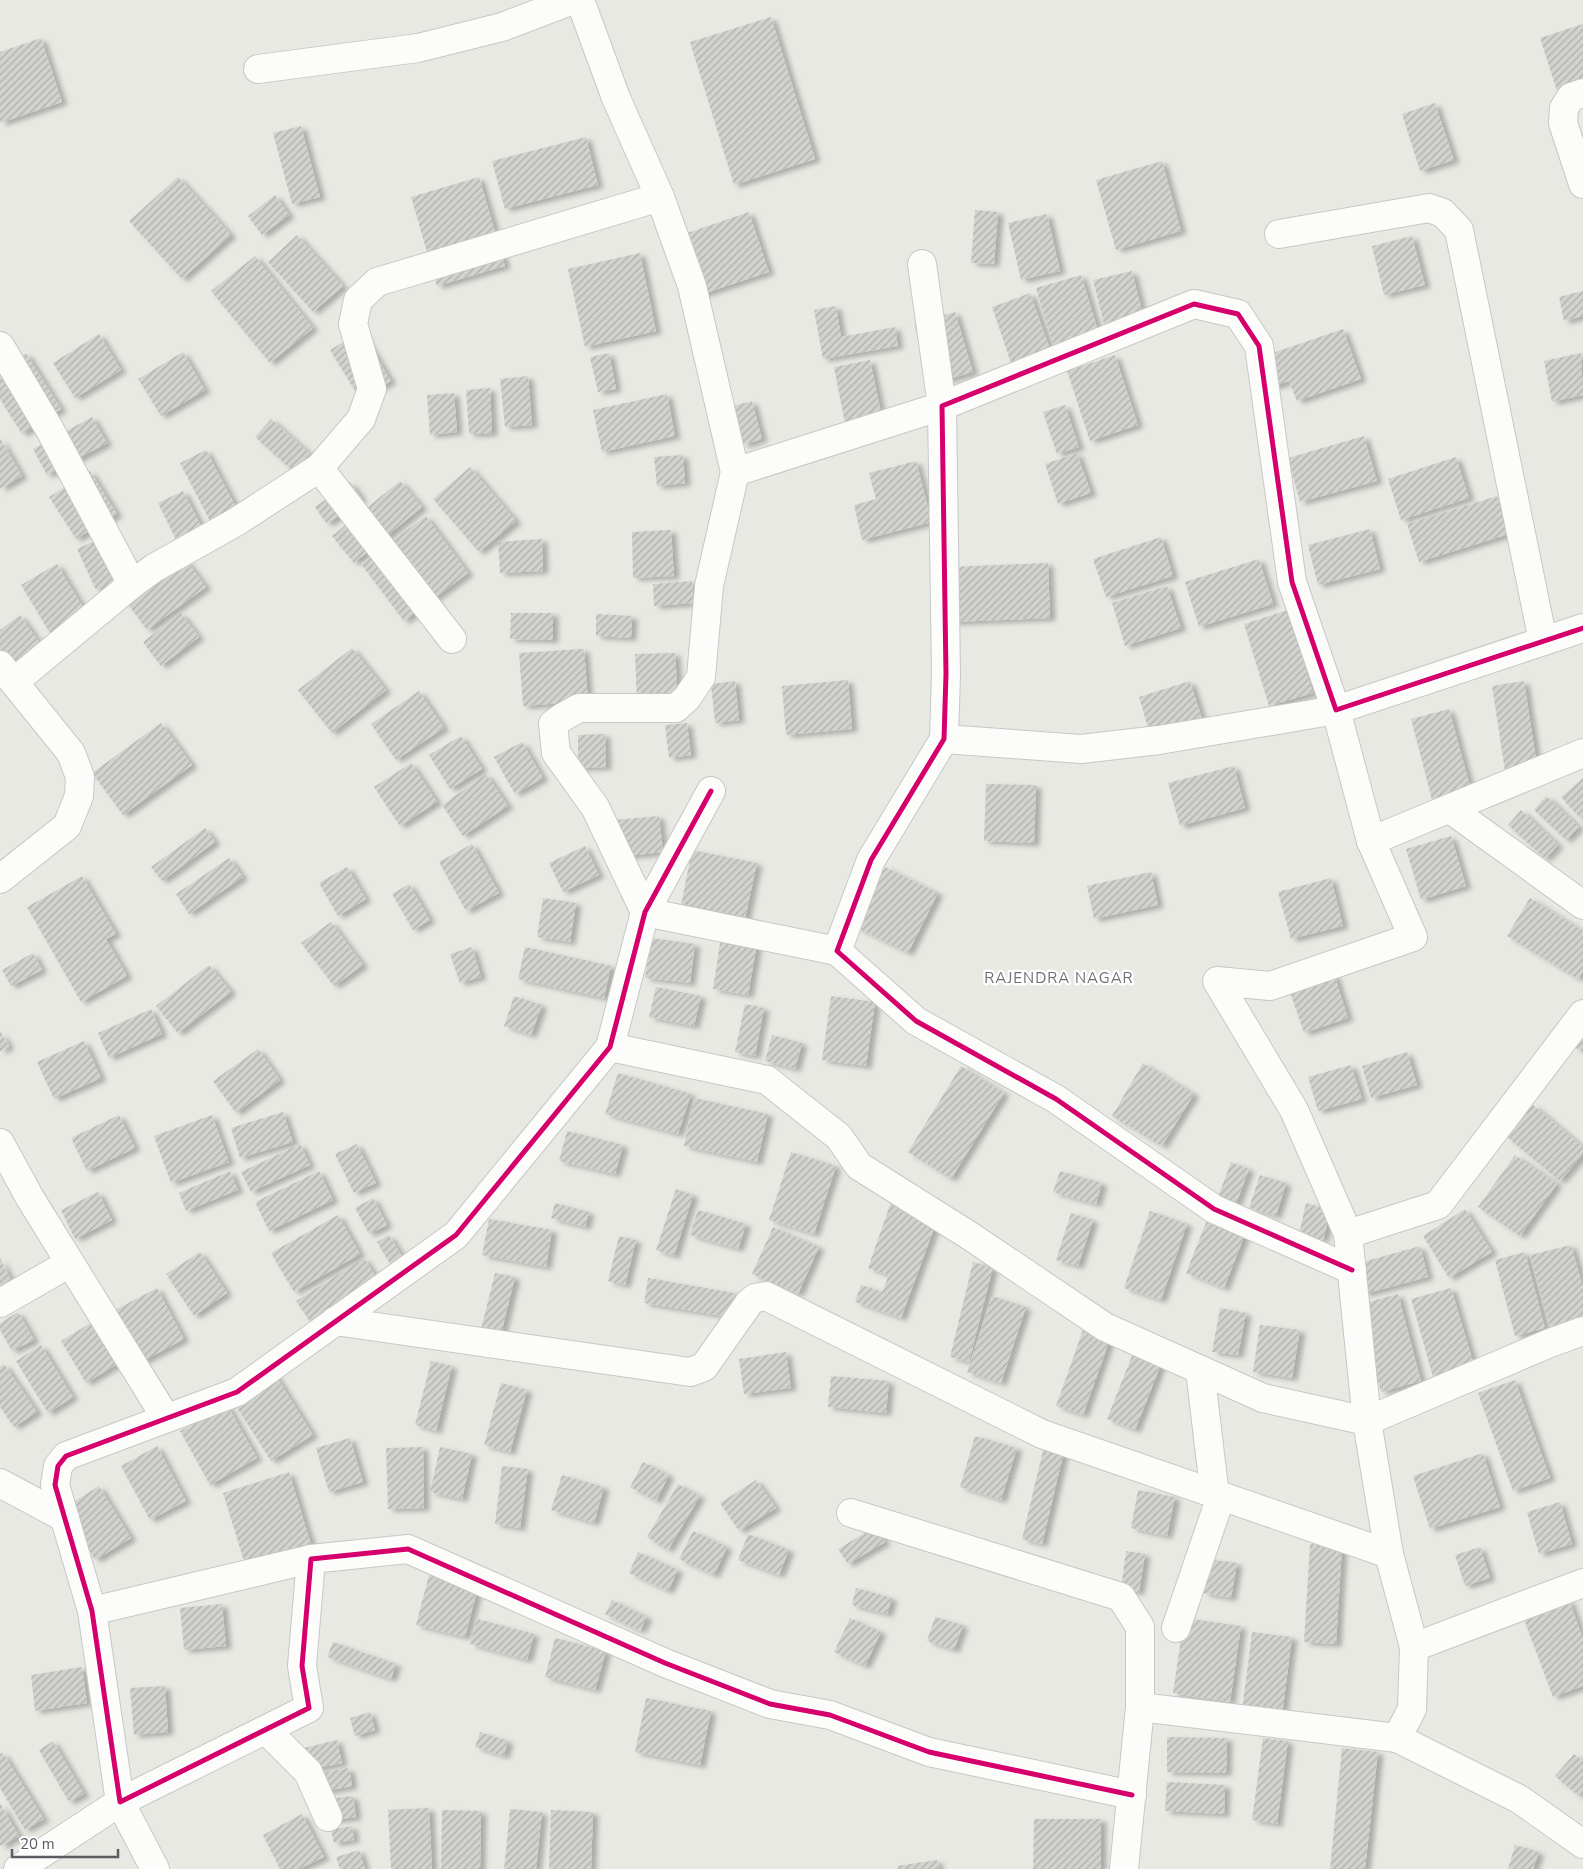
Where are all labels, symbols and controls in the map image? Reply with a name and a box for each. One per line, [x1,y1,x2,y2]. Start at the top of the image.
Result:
district label: RAJENDRA NAGAR [984,968,1134,988]
scale bar [12,1826,119,1858]
text: 20 m [20,1834,55,1854]

